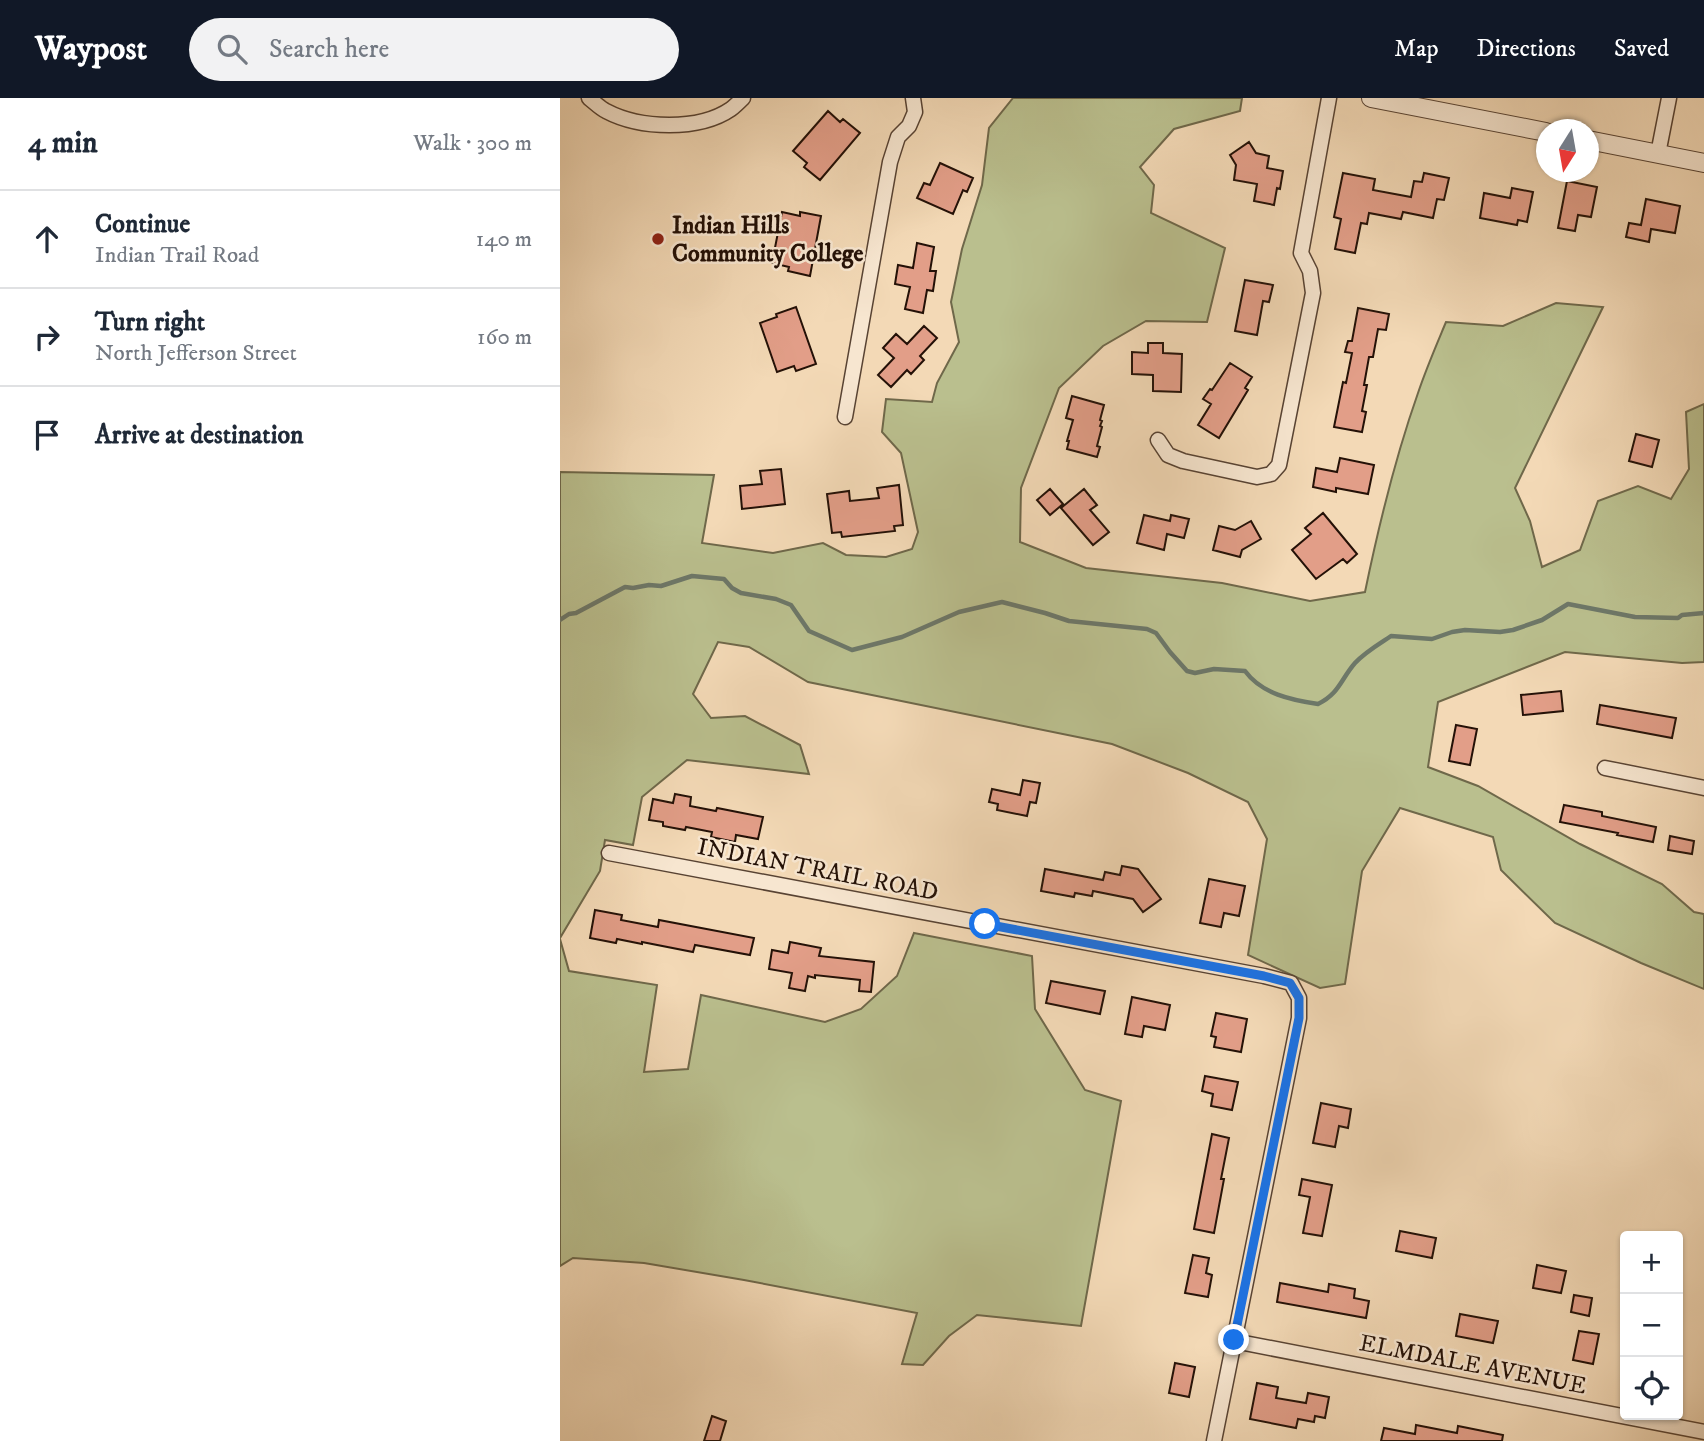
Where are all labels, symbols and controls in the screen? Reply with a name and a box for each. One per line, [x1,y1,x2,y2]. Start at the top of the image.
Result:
search box [189,18,679,81]
text: Waypost [35,29,147,70]
icon: search [213,30,251,68]
text: Search here [269,33,389,66]
text: Map [1394,34,1439,64]
text: Directions [1477,34,1576,64]
text: Saved [1614,34,1669,64]
north arrow [1536,119,1599,182]
text: 4 min [28,125,98,162]
text: Walk · 300 m [413,129,532,158]
text: Continue [95,208,190,241]
place label: Indian Hills Community College [672,211,864,269]
icon: ahead [28,220,66,258]
text: 140 m [476,225,532,254]
marker: Indian Hills Community College [650,231,666,247]
text: Indian Trail Road [95,241,259,270]
text: Turn right [95,306,205,339]
icon: right [28,318,66,356]
text: 160 m [477,323,532,352]
text: North Jefferson Street [95,339,297,368]
icon: arrive [28,416,66,454]
text: Arrive at destination [95,419,304,452]
street label: INDIAN TRAIL ROAD [695,832,941,908]
route start [969,908,1000,939]
map controls [1620,1231,1683,1420]
button: + [1620,1231,1683,1294]
button: − [1620,1294,1683,1357]
route end [1218,1324,1249,1355]
street label: ELMDALE AVENUE [1357,1328,1589,1402]
button: locate [1620,1357,1683,1420]

